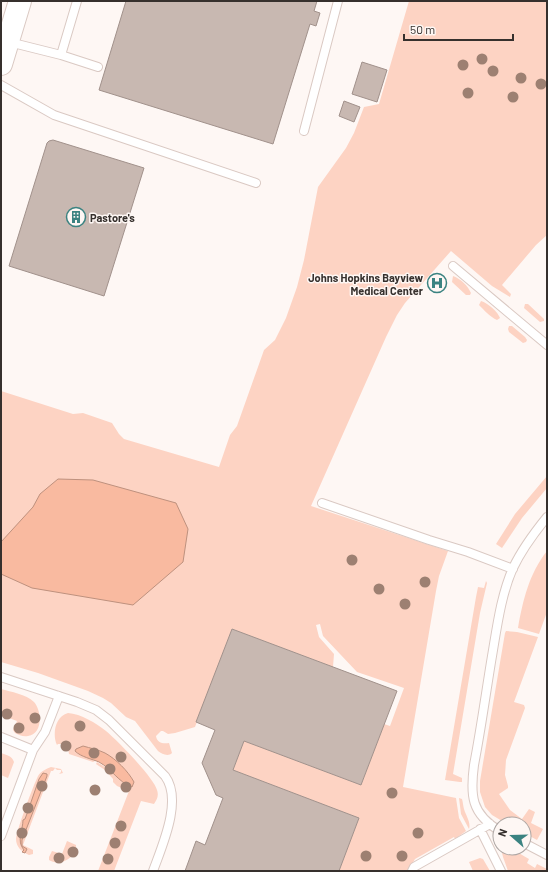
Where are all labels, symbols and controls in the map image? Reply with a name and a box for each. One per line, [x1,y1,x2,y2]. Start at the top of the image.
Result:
scale bar [404,16,513,42]
text: 50 m [410,22,435,36]
building icon: Pastore's [65,206,87,228]
place label: Pastore's [90,211,135,224]
place label: Johns Hopkins Bayview Medical Center [308,271,424,297]
hospital icon: Johns Hopkins Bayview Medical Center [426,272,448,294]
north arrow [492,816,532,856]
text: N [495,827,509,838]

